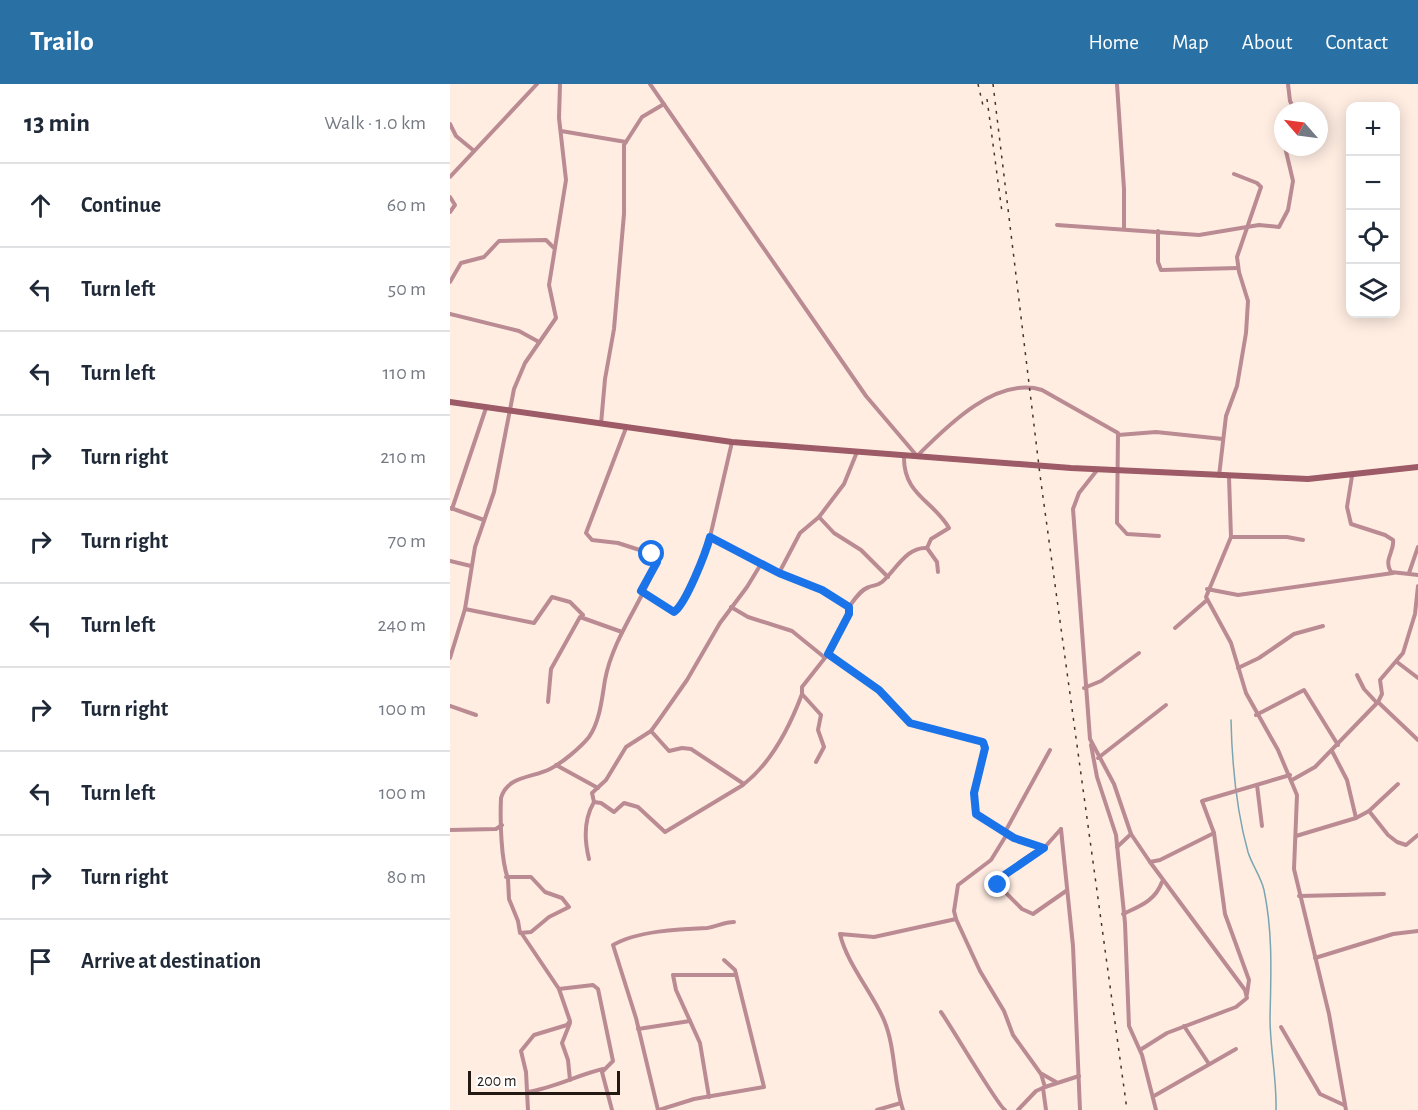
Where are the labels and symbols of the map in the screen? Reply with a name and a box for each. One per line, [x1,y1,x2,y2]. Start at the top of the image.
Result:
north arrow [1274,102,1328,156]
route start [638,540,664,566]
route end [984,871,1010,897]
scale bar [468,1068,620,1096]

